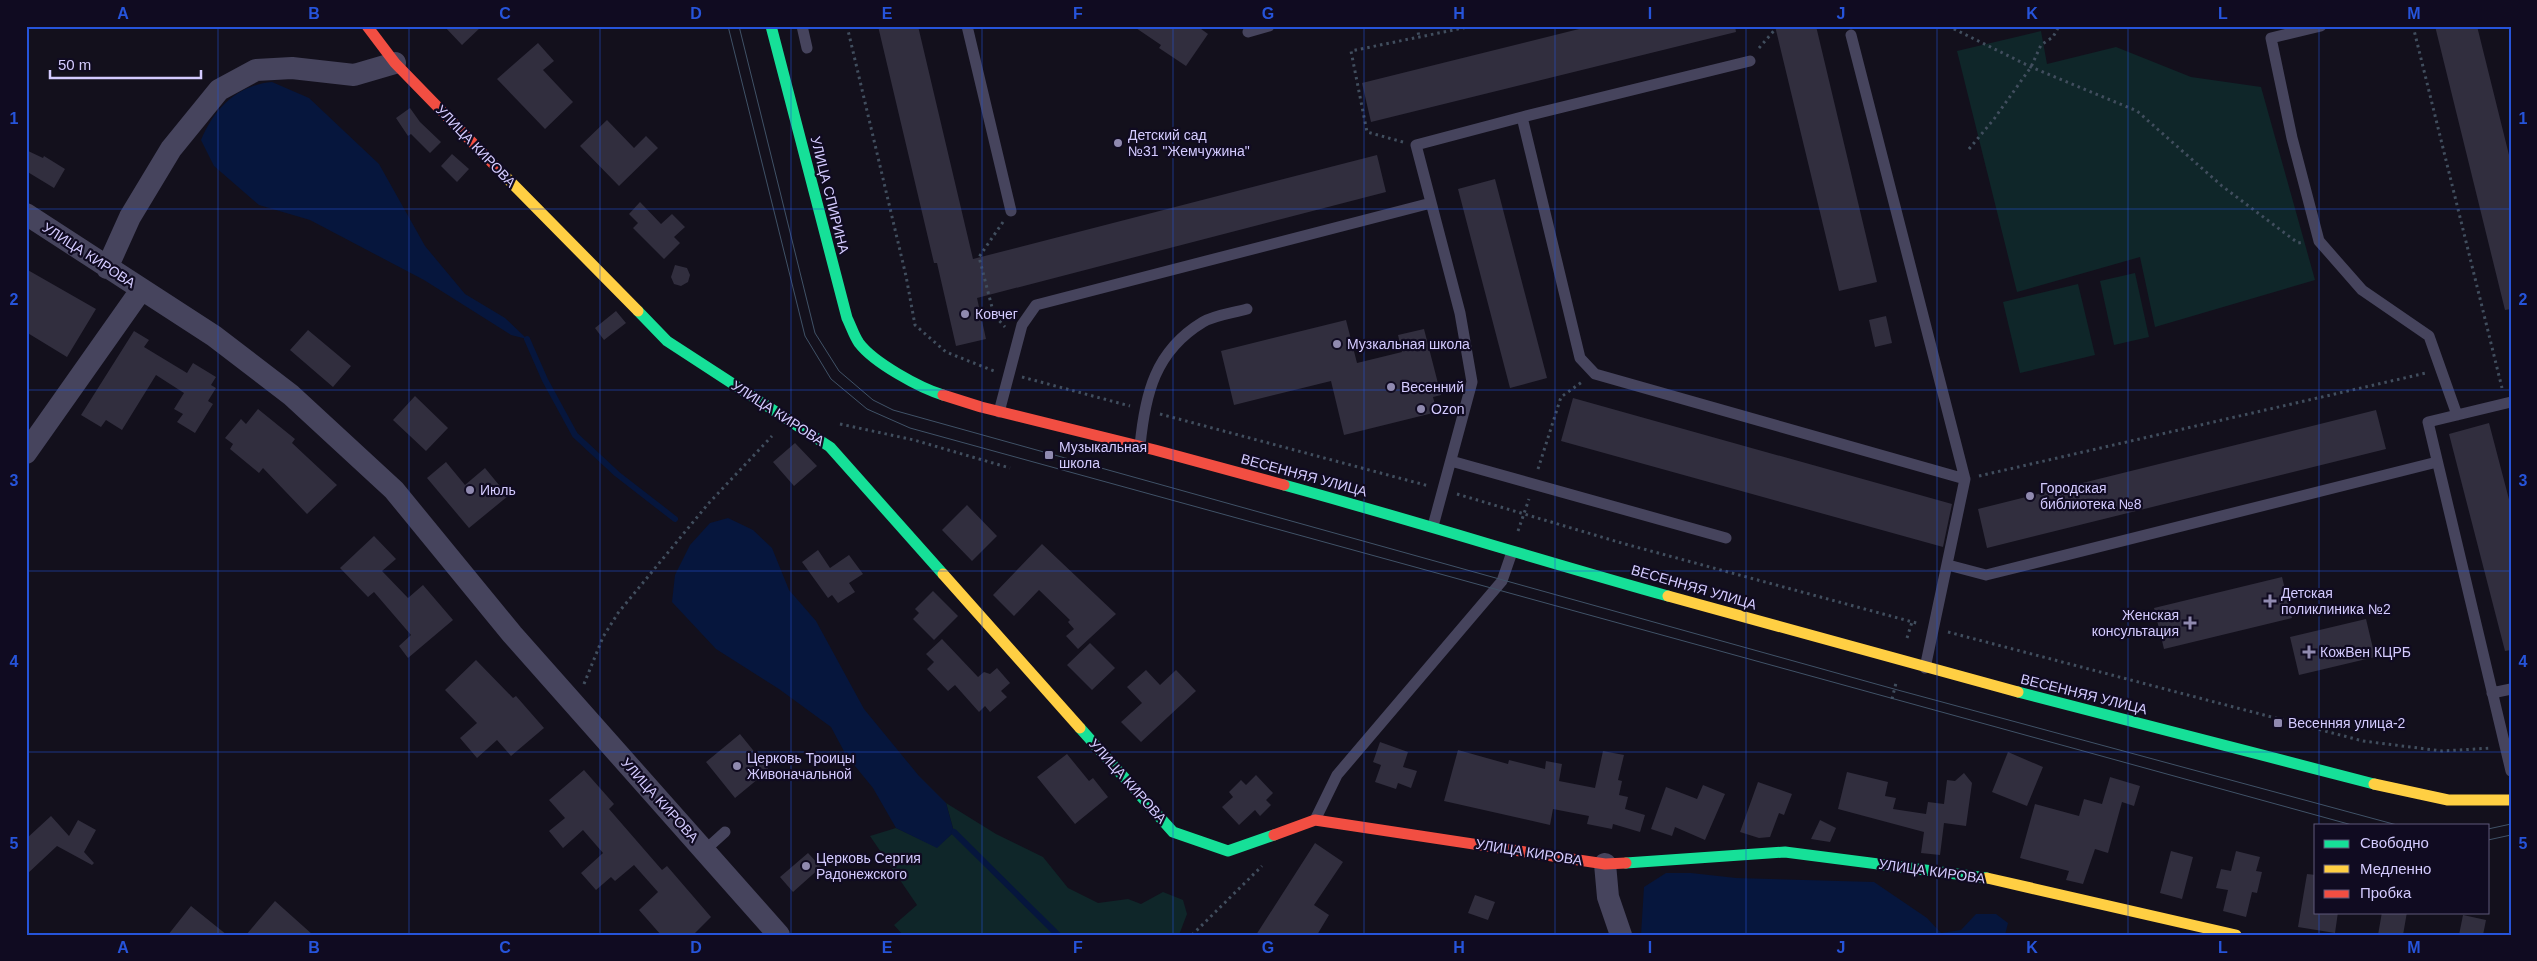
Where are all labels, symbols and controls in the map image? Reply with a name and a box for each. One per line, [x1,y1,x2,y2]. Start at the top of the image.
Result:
text: A [117,5,129,22]
text: B [308,5,320,22]
text: C [499,5,511,22]
text: D [690,5,702,22]
text: E [882,5,893,22]
text: F [1073,5,1083,22]
text: G [1262,5,1274,22]
text: H [1453,5,1465,22]
text: I [1648,5,1652,22]
text: J [1837,5,1845,22]
text: K [2026,5,2038,22]
text: L [2218,5,2228,22]
text: M [2407,5,2421,22]
scale bar [50,48,201,80]
text: 50 m [58,56,91,73]
street label: УЛИЦА КИРОВА [433,102,520,191]
text: 1 [10,110,19,127]
text: 1 [2519,110,2528,127]
place label: Детский сад №31 "Жемчужина" [1128,127,1250,159]
street label: УЛИЦА СПИРИНА [808,135,852,256]
marker: Детский сад №31 "Жемчужина" [1112,137,1124,149]
street label: УЛИЦА КИРОВА [40,219,139,291]
text: 2 [10,291,19,308]
text: 2 [2519,291,2528,308]
place label: Ковчег [975,306,1018,322]
marker: Ковчег [959,308,971,320]
place label: Музкальная школа [1347,336,1470,352]
marker: Музкальная школа [1331,338,1343,350]
street label: УЛИЦА КИРОВА [729,377,828,449]
place label: Весенний [1401,379,1464,395]
marker: Весенний [1385,381,1397,393]
place label: Ozon [1431,401,1464,417]
marker: Ozon [1415,403,1427,415]
place label: Музыкальная школа [1059,439,1147,471]
marker: Музыкальная школа [1043,449,1055,461]
street label: ВЕСЕННЯЯ УЛИЦА [1239,450,1369,500]
text: 3 [10,472,19,489]
text: 3 [2519,472,2528,489]
place label: Городская библиотека №8 [2040,480,2142,512]
place label: Июль [480,482,516,498]
marker: Июль [464,484,476,496]
marker: Городская библиотека №8 [2024,490,2036,502]
street label: ВЕСЕННЯЯ УЛИЦА [1629,561,1759,613]
place label: Детская поликлиника №2 [2281,585,2391,617]
marker: Детская поликлиника №2 [2263,594,2277,608]
place label: Женская консультация [2092,607,2179,639]
marker: Женская консультация [2183,616,2197,630]
place label: КожВен КЦРБ [2320,644,2411,660]
marker: КожВен КЦРБ [2302,645,2316,659]
text: 4 [10,653,19,670]
text: 4 [2519,653,2528,670]
street label: ВЕСЕННЯЯ УЛИЦА [2019,671,2150,718]
place label: Весенняя улица-2 [2288,715,2406,731]
marker: Весенняя улица-2 [2272,717,2284,729]
street label: УЛИЦА КИРОВА [1086,736,1170,827]
place label: Церковь Троицы Живоначальной [747,750,855,782]
street label: УЛИЦА КИРОВА [618,755,702,846]
marker: Церковь Троицы Живоначальной [731,760,743,772]
legend [2314,824,2490,914]
text: Свободно [2360,834,2429,851]
text: 5 [10,835,19,852]
text: 5 [2519,835,2528,852]
street label: УЛИЦА КИРОВА [1475,836,1584,868]
place label: Церковь Сергия Радонежского [816,850,921,882]
street label: УЛИЦА КИРОВА [1878,856,1987,887]
marker: Церковь Сергия Радонежского [800,860,812,872]
text: Медленно [2360,860,2431,877]
text: Пробка [2360,884,2412,901]
text: A [117,939,129,956]
text: B [308,939,320,956]
text: C [499,939,511,956]
text: D [690,939,702,956]
text: E [882,939,893,956]
text: F [1073,939,1083,956]
text: G [1262,939,1274,956]
text: H [1453,939,1465,956]
text: I [1648,939,1652,956]
text: J [1837,939,1845,956]
text: K [2026,939,2038,956]
text: L [2218,939,2228,956]
text: M [2407,939,2421,956]

